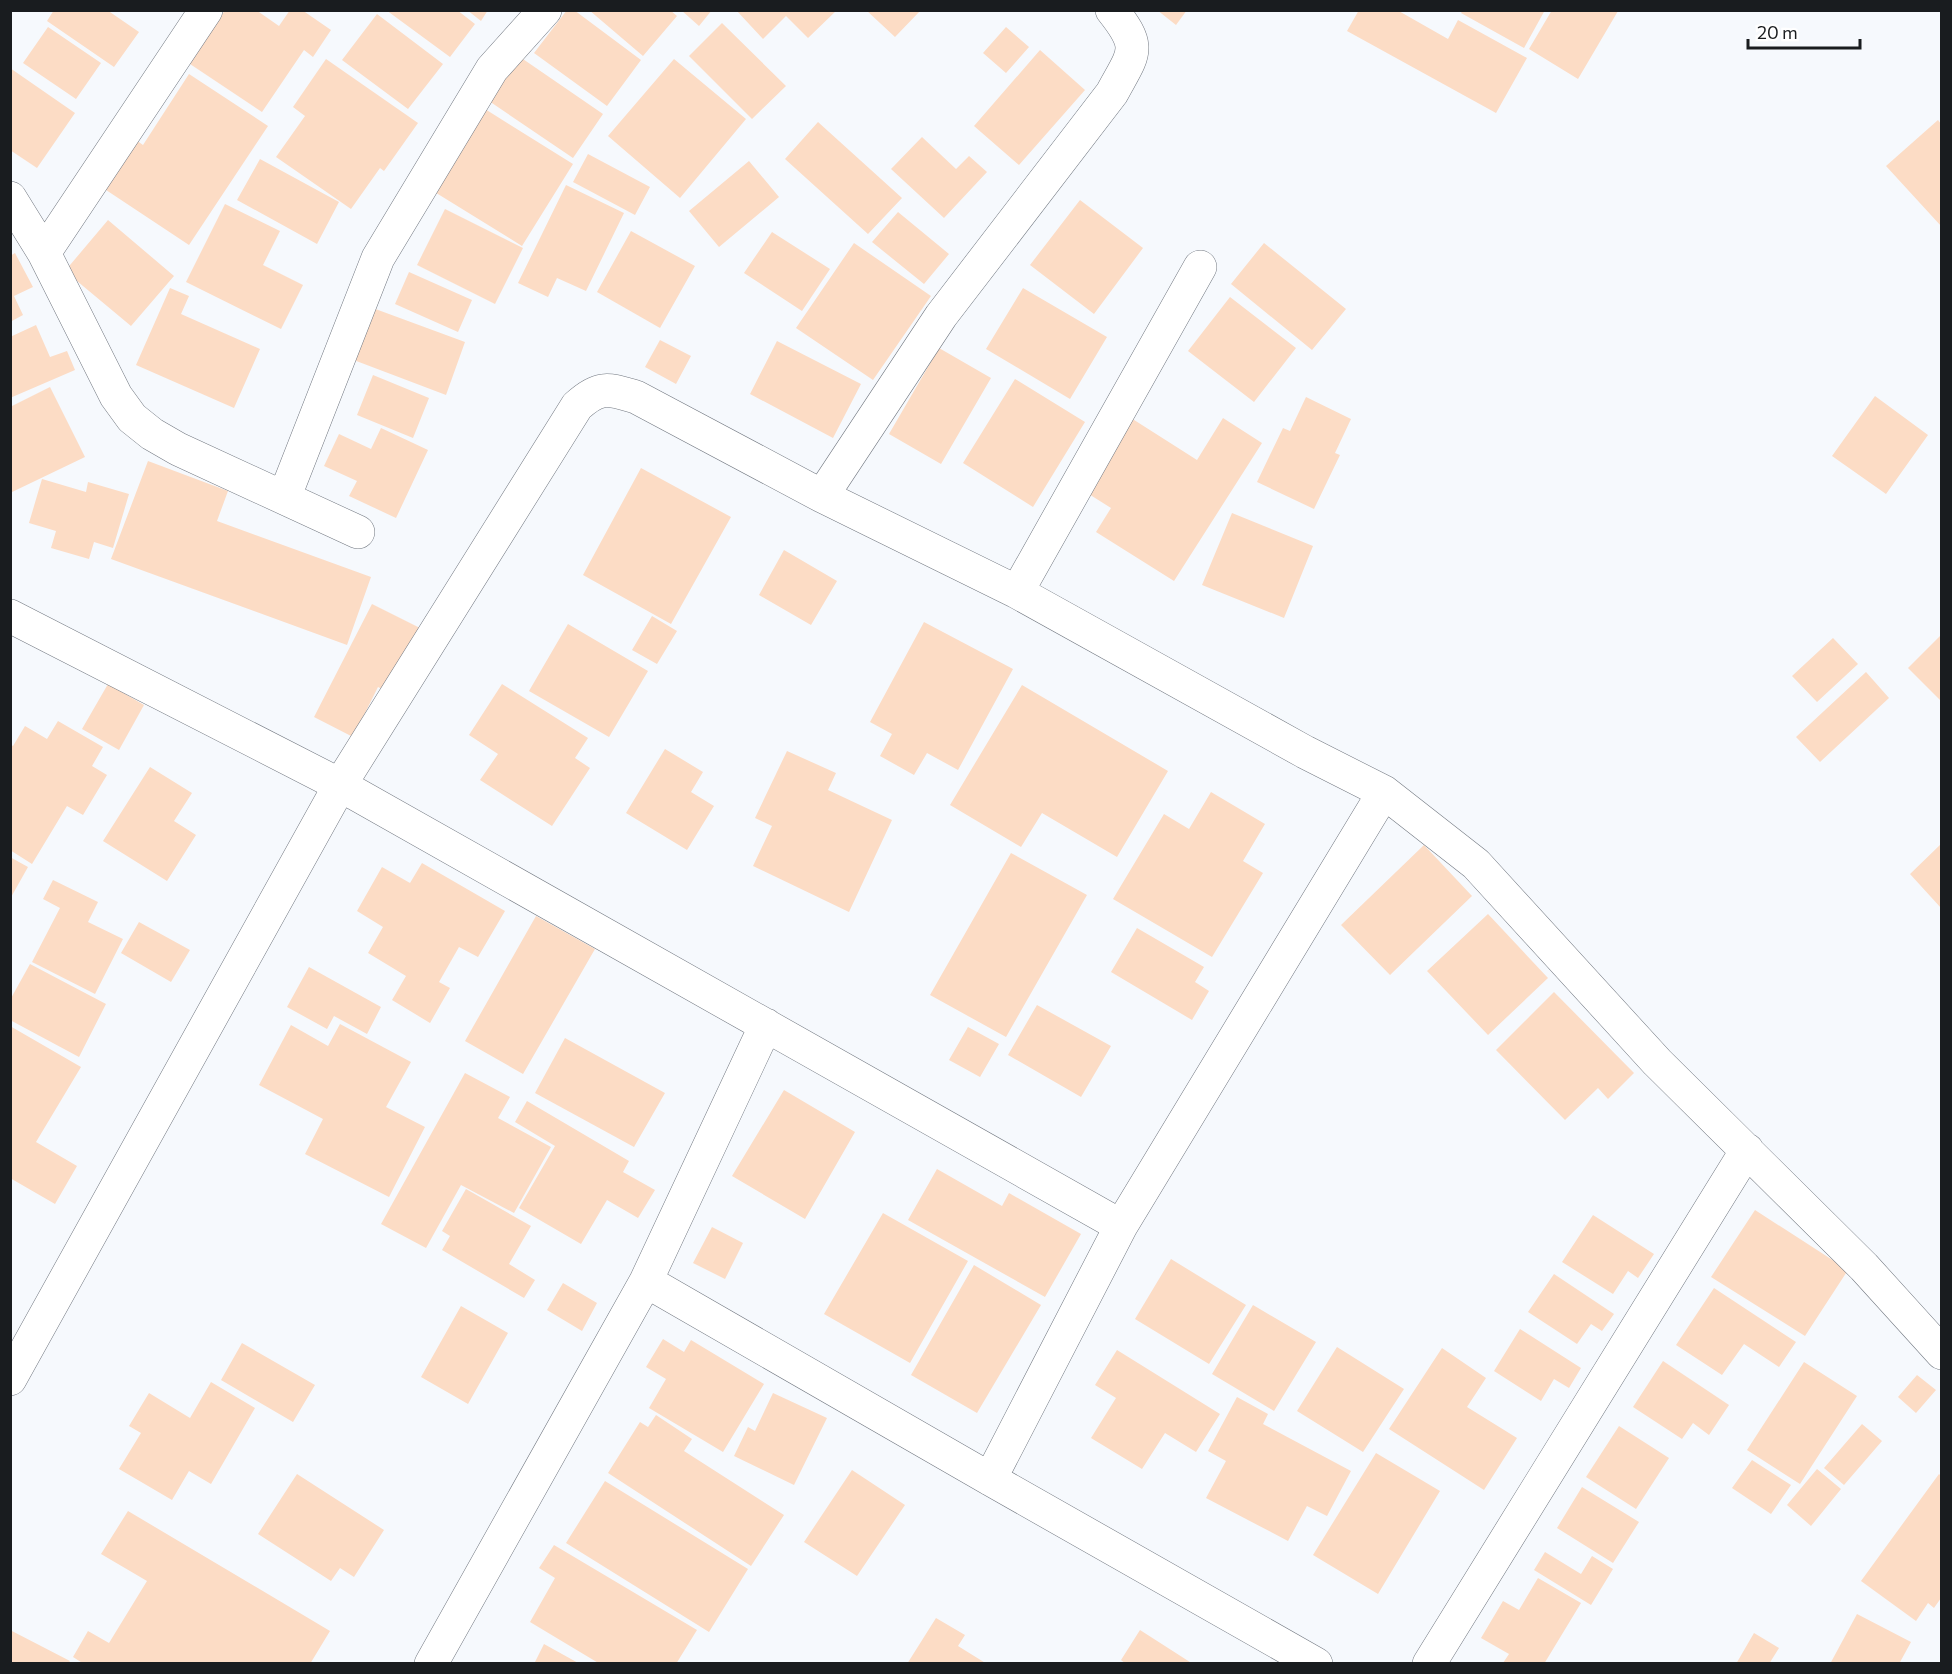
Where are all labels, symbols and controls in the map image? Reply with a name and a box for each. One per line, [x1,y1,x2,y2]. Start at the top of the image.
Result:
scale bar [1748,12,1860,50]
text: 20 m [1757,21,1798,43]

